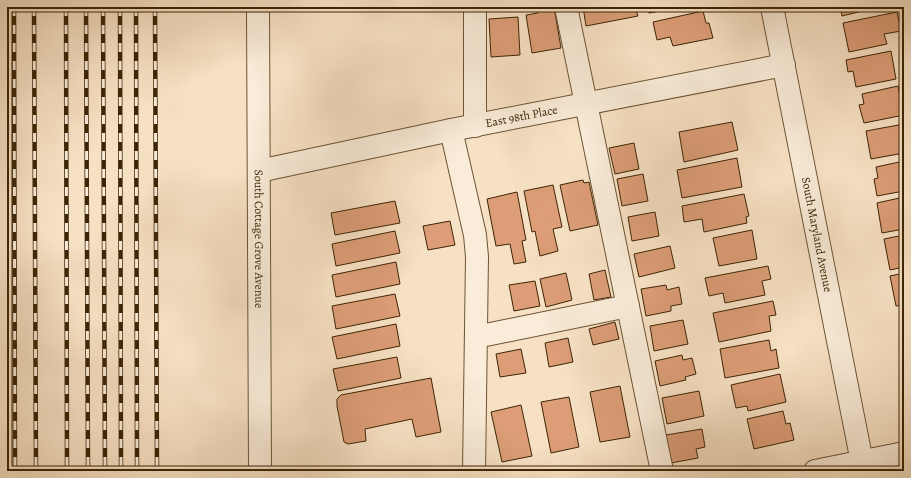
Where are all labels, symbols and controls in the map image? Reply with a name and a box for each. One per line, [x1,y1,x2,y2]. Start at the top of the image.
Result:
street label: East 98th Place [484,101,559,131]
street label: South Cottage Grove Avenue [251,170,267,308]
street label: South Maryland Avenue [798,176,836,293]

